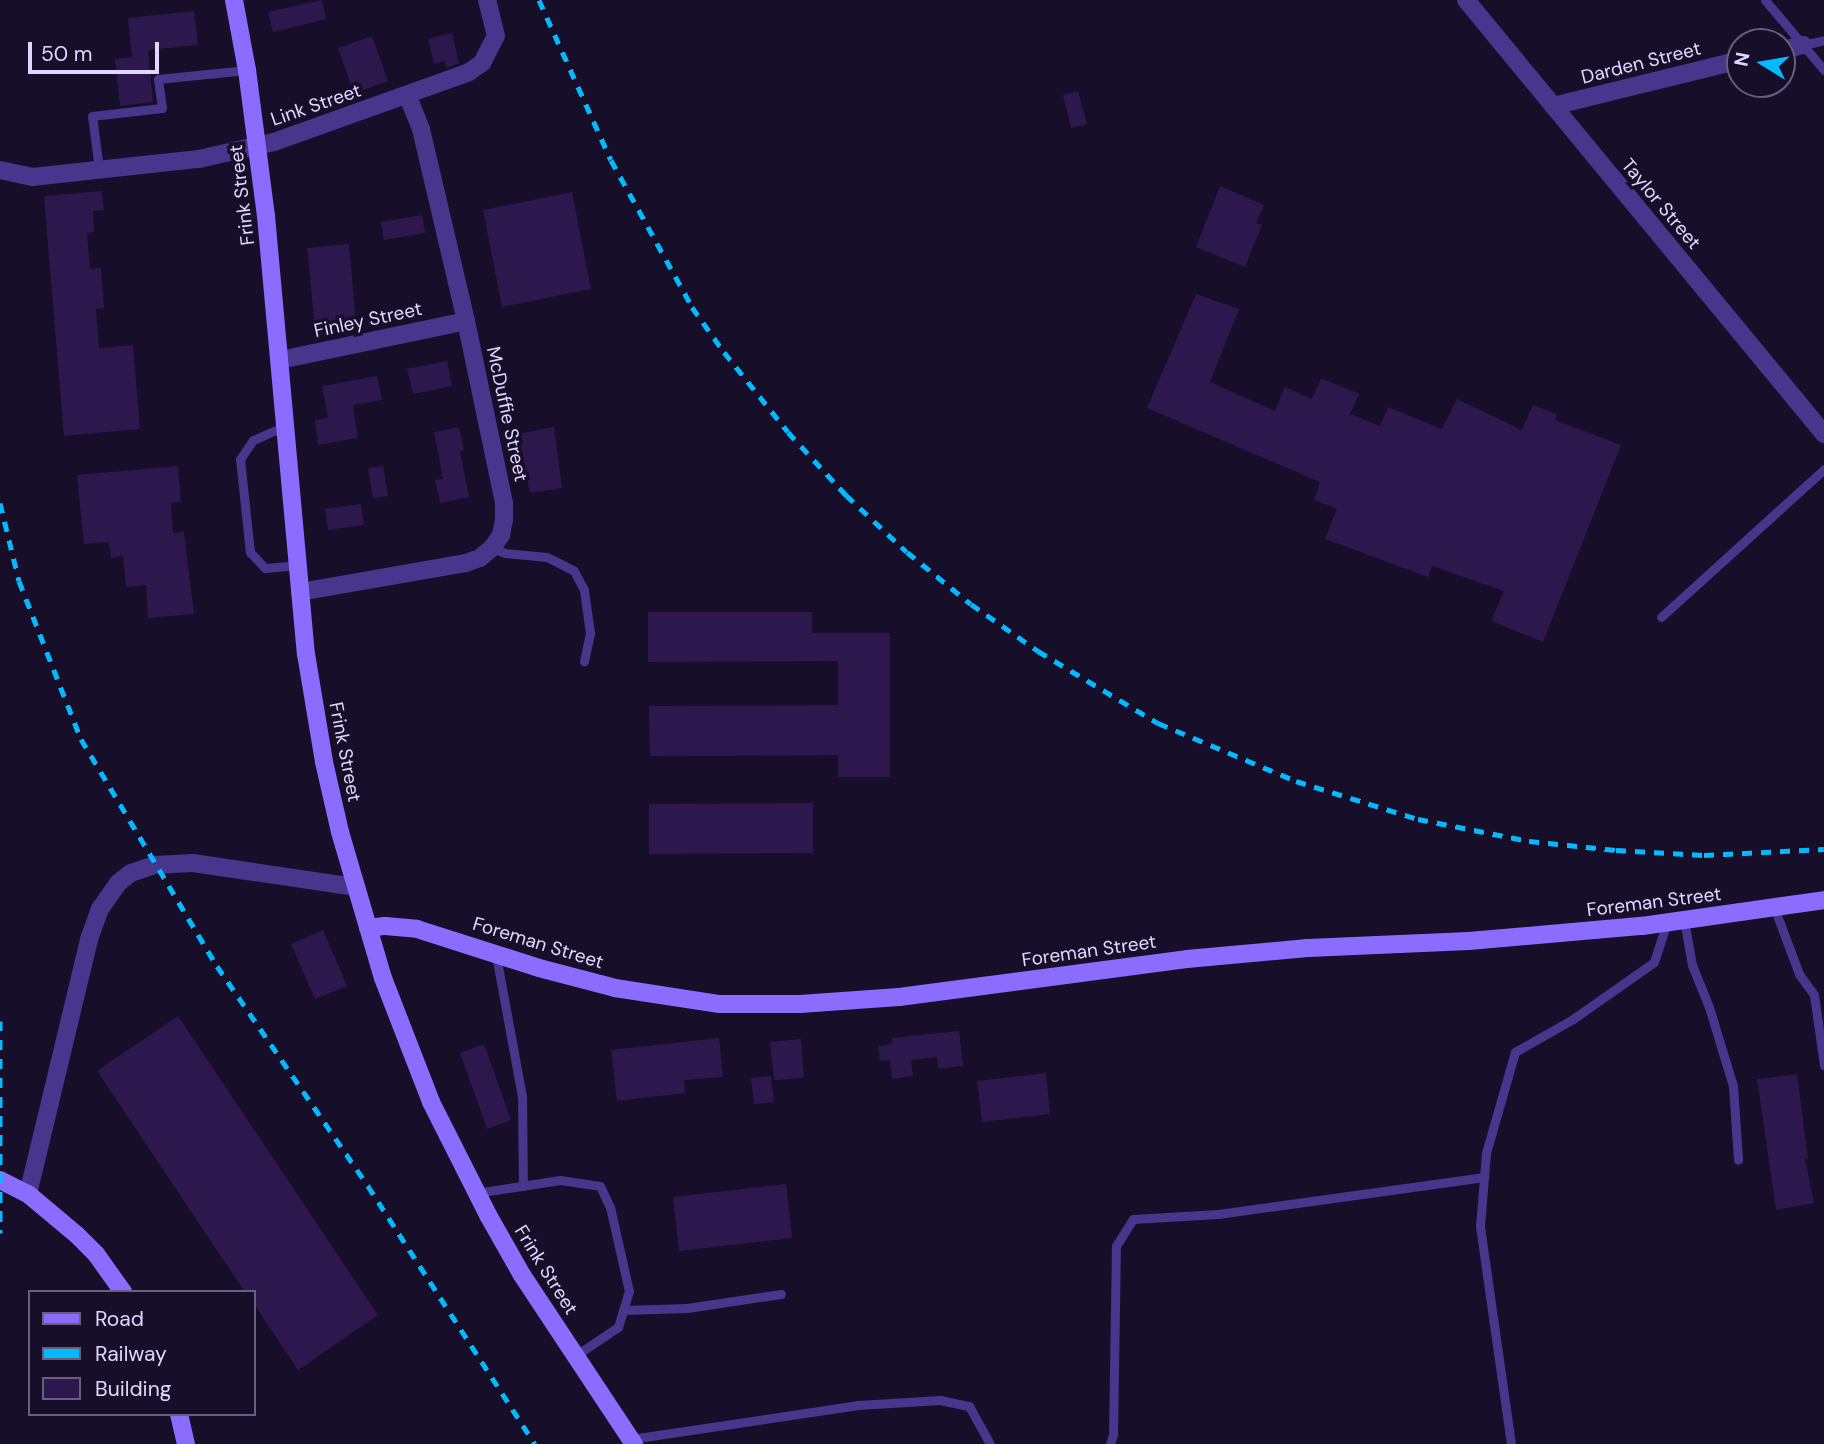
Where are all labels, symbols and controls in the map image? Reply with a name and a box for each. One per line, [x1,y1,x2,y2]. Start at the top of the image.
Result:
scale bar [32,28,163,72]
north arrow [1726,28,1796,98]
street label: Darden Street [1579,37,1703,89]
text: 50 m [41,40,92,68]
text: N [1728,50,1755,68]
street label: Link Street [268,79,364,131]
street label: Frink Street [225,143,259,247]
street label: Taylor Street [1616,154,1706,254]
street label: Finley Street [312,297,424,343]
street label: McDuffie Street [482,344,532,484]
street label: Frink Street [324,700,366,804]
street label: Foreman Street [1585,882,1723,922]
street label: Foreman Street [470,912,606,974]
street label: Foreman Street [1020,930,1158,972]
street label: Frink Street [510,1221,582,1319]
legend [28,1290,256,1416]
text: Road [95,1305,144,1333]
text: Railway [95,1340,167,1368]
text: Building [95,1375,171,1403]

